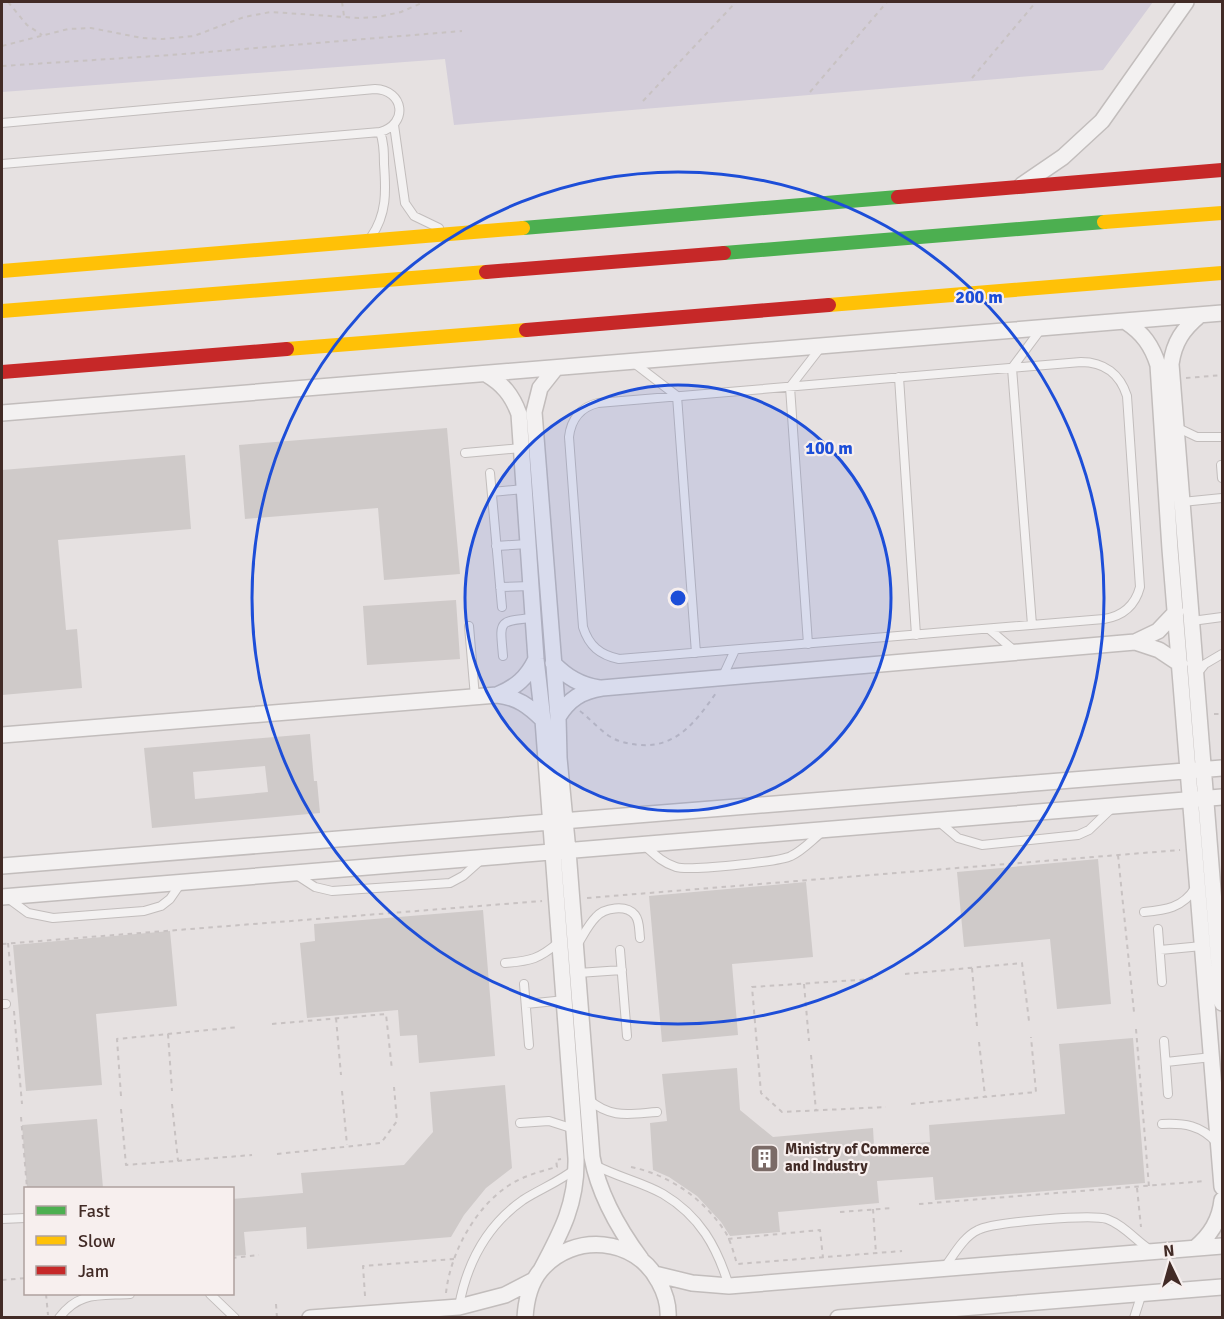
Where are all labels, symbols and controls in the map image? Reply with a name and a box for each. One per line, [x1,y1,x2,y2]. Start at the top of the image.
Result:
text: 200 m [955,286,1003,308]
text: 100 m [805,437,853,459]
centre of rings [668,588,688,608]
place label: Ministry of Commerce and Industry [785,1140,929,1175]
building icon: Ministry of Commerce and Industry [748,1142,780,1174]
legend [24,1187,234,1295]
text: Fast [78,1200,110,1222]
text: Slow [78,1230,115,1252]
north arrow [1140,1235,1200,1295]
text: N [1162,1241,1175,1262]
text: Jam [78,1260,109,1282]

